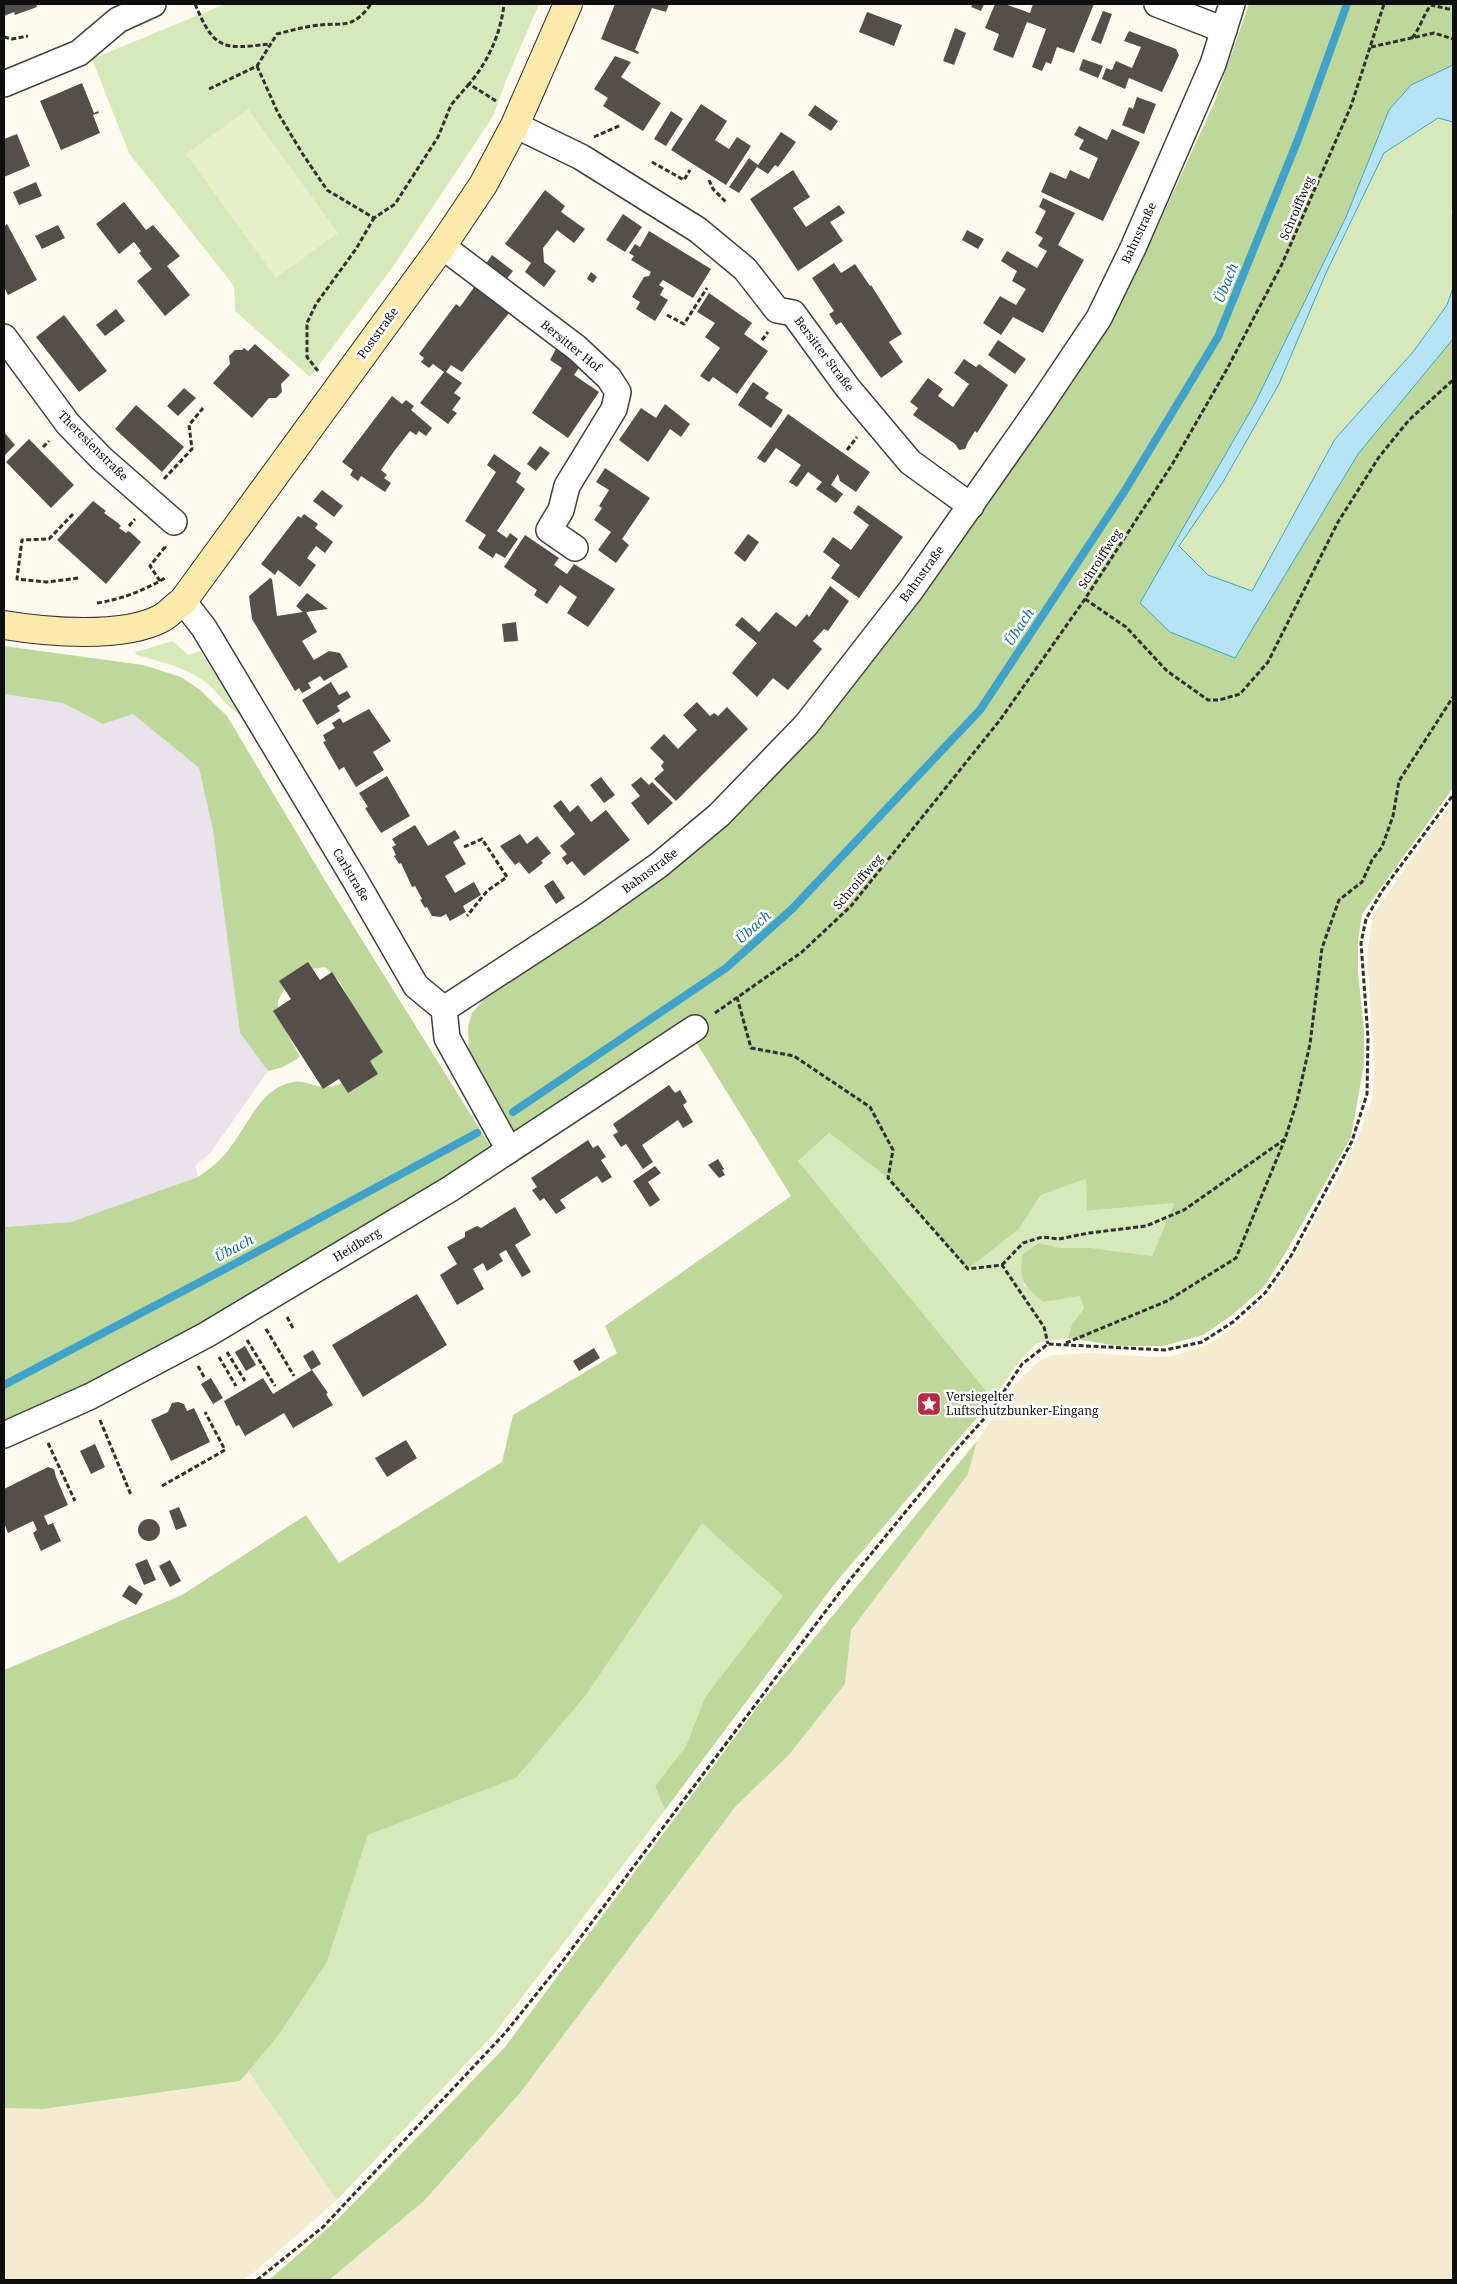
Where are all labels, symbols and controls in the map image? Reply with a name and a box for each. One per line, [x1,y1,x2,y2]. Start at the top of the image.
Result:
street label: Schroiffweg [1275,173,1318,243]
street label: Bahnstraße [1117,199,1160,266]
water label: Übach [1209,259,1242,306]
street label: Poststraße [353,304,402,362]
street label: Bersitter Straße [791,313,858,395]
street label: Bersitter Hof [537,316,607,376]
street label: Theresienstraße [55,407,132,484]
street label: Schroiffweg [1074,525,1126,592]
street label: Bahnstraße [895,542,948,605]
water label: Übach [999,604,1038,649]
street label: Bahnstraße [618,844,681,897]
street label: Carlstraße [329,845,374,905]
street label: Schroiffweg [829,850,887,913]
water label: Übach [731,905,775,948]
street label: Heidberg [330,1223,384,1266]
water label: Übach [211,1229,257,1266]
place label: Versiegelter Luftschutzbunker-Eingang [946,1388,1099,1419]
place icon: Versiegelter Luftschutzbunker-Eingang [916,1391,942,1417]

